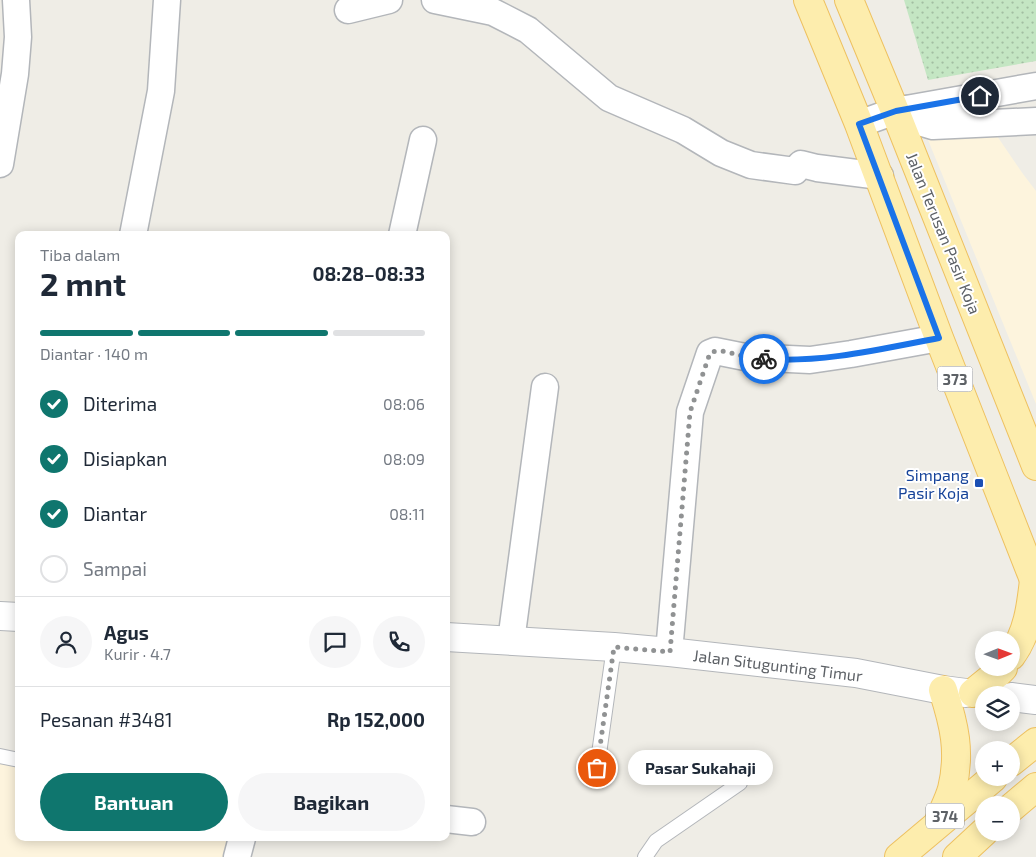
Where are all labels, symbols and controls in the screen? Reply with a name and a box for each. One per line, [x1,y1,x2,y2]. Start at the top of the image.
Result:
pin [959,75,1001,117]
icon: home [966,82,994,110]
street label: Jalan Terusan Pasir Koja [902,149,985,317]
text: Tiba dalam [40,245,120,264]
text: 08:28–08:33 [313,262,425,285]
text: 2 mnt [40,264,126,302]
courier [739,334,789,384]
text: Diantar · 140 m [40,344,148,363]
icon: bike [750,345,778,373]
road number: 373 [938,366,972,392]
icon: check [40,390,68,418]
text: Diterima [83,392,157,415]
text: 08:06 [383,394,425,413]
icon: check [40,445,68,473]
text: Disiapkan [83,447,167,470]
text: 08:09 [383,449,425,468]
place label: Simpang Pasir Koja [898,465,969,503]
marker: Simpang Pasir Koja [973,477,985,489]
icon: check [40,500,68,528]
text: Diantar [83,502,147,525]
text: 08:11 [389,504,425,523]
text: Sampai [83,557,147,580]
button: person [40,616,92,668]
button: chat [309,616,361,668]
button: phone [373,616,425,668]
text: Agus [104,621,149,644]
north arrow [975,631,1020,676]
map controls [975,631,1020,841]
text: Kurir · 4.7 [104,644,171,663]
street label: Jalan Situgunting Timur [692,645,864,685]
button: layers [975,686,1020,731]
text: Pesanan #3481 [40,708,173,731]
text: Rp 152,000 [327,708,425,731]
button: + [975,741,1020,786]
pin [576,747,618,789]
callout: Pasar Sukahaji [627,750,772,786]
icon: bag [583,754,611,782]
text: Pasar Sukahaji [645,758,756,777]
button: Bantuan [40,773,228,831]
button: Bagikan [238,773,425,831]
button: − [975,796,1020,841]
road number: 374 [926,804,964,828]

